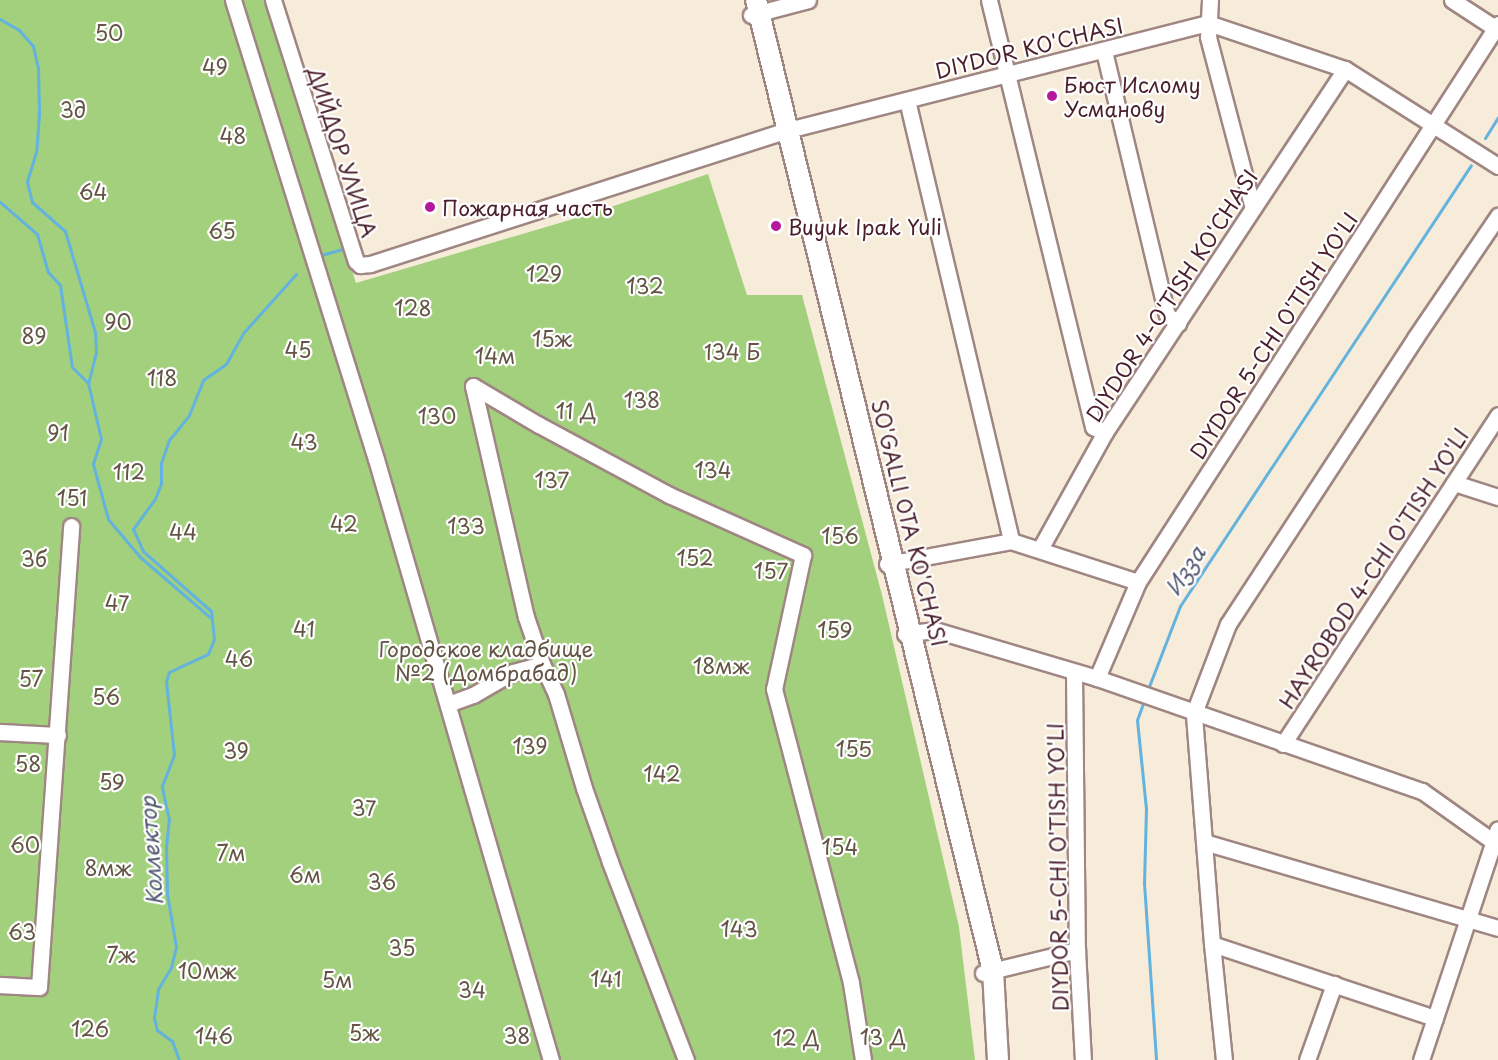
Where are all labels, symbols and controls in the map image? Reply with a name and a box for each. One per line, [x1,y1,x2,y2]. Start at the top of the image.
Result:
street label: DIYDOR KO'CHASI [932,11,1126,83]
park label: 50 [95,19,123,45]
park label: 49 [202,53,228,79]
street label: ДИЙДОР УЛИЦА [303,63,383,241]
place label: Бюст Ислому Усманову [1064,71,1202,121]
marker: Бюст Ислому Усманову [1045,89,1059,103]
park label: 3д [60,96,86,122]
park label: 48 [220,122,246,148]
street label: DIYDOR 4-O'TISH KO'CHASI [1080,164,1262,426]
park label: 64 [79,178,107,204]
place label: Пожарная часть [442,194,613,220]
marker: Пожарная часть [423,200,437,214]
street label: DIYDOR 5-CHI O'TISH YO'LI [1183,206,1363,464]
place label: Buyuk Ipak Yuli [788,213,943,239]
park label: 65 [208,217,236,243]
marker: Buyuk Ipak Yuli [769,219,783,233]
park label: 129 [526,260,562,286]
park label: 132 [626,272,664,298]
park label: 128 [394,294,432,320]
park label: 90 [104,308,132,334]
park label: 89 [21,322,47,348]
park label: 15ж [532,325,572,351]
park label: 45 [285,336,311,362]
park label: 134 Б [703,338,761,364]
park label: 14м [475,342,515,368]
park label: 118 [147,364,177,390]
park label: 138 [624,386,660,412]
street label: SO'GALLI OTA KO'CHASI [867,395,953,651]
park label: 11 Д [556,397,596,423]
park label: 130 [418,402,456,428]
park label: 91 [47,419,69,445]
street label: HAYROBOD 4-CHI O'TISH YO'LI [1272,422,1474,714]
park label: 43 [290,428,318,454]
park label: 134 [694,456,732,482]
park label: 112 [113,458,145,484]
park label: 137 [535,466,569,492]
park label: 151 [57,484,87,510]
park label: 42 [330,510,358,536]
park label: 133 [447,512,485,538]
park label: 44 [169,518,197,544]
park label: 156 [821,522,859,548]
water label: Изза [1158,540,1210,600]
park label: 152 [676,544,714,570]
park label: 3б [21,545,47,571]
park label: 157 [754,557,788,583]
park label: 47 [105,589,129,615]
park label: 41 [293,615,315,641]
park label: 159 [817,616,853,642]
park label: Городское кладбище №2 (Домбрабад) [378,635,594,685]
park label: 46 [225,645,253,671]
park label: 18мж [693,652,749,678]
park label: 57 [18,665,44,691]
park label: 56 [92,683,120,709]
street label: DIYDOR 5-CHI O'TISH YO'LI [1042,721,1072,1013]
park label: 139 [512,732,548,758]
park label: 155 [836,735,872,761]
park label: 39 [223,737,249,763]
park label: 58 [15,750,41,776]
park label: 142 [643,760,681,786]
park label: 59 [99,768,125,794]
park label: 37 [352,794,376,820]
water label: Коллектор [133,796,167,906]
park label: 60 [10,831,40,857]
park label: 154 [822,833,858,859]
park label: 7м [216,839,246,865]
park label: 8мж [85,854,131,880]
park label: 6м [289,861,321,887]
park label: 36 [368,868,396,894]
park label: 143 [720,915,758,941]
park label: 63 [8,918,36,944]
park label: 35 [389,934,415,960]
park label: 7ж [106,941,136,967]
park label: 10мж [178,957,236,983]
park label: 141 [590,965,622,991]
park label: 5м [322,966,352,992]
park label: 34 [458,976,486,1002]
park label: 126 [71,1015,109,1041]
park label: 5ж [349,1019,379,1045]
park label: 146 [195,1022,233,1048]
park label: 38 [504,1022,530,1048]
park label: 13 Д [860,1023,906,1049]
park label: 12 Д [772,1024,820,1050]

